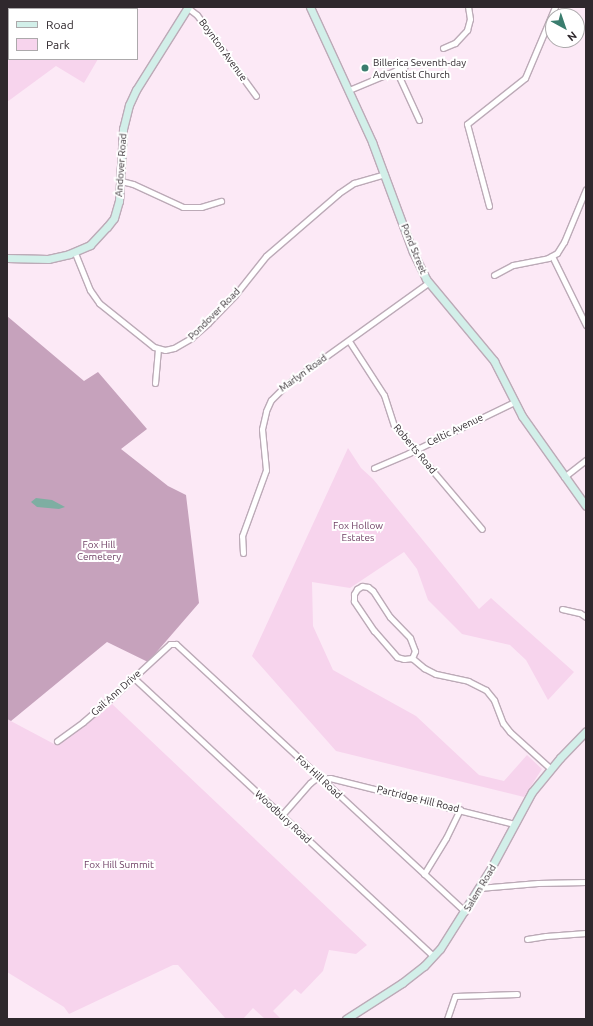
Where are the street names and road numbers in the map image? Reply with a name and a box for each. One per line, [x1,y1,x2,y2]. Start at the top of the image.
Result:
street label: Boynton Avenue [196,16,250,84]
street label: Andover Road [113,133,129,197]
street label: Pond Street [398,222,430,276]
street label: Pondover Road [185,285,243,343]
street label: Marlyn Road [277,352,329,394]
street label: Celtic Avenue [425,411,485,449]
street label: Roberts Road [391,422,439,476]
street label: Gail Ann Drive [89,667,143,719]
street label: Fox Hill Road [294,753,344,801]
street label: Partridge Hill Road [376,783,460,815]
street label: Woodbury Road [252,788,314,846]
street label: Salem Road [461,862,499,914]

